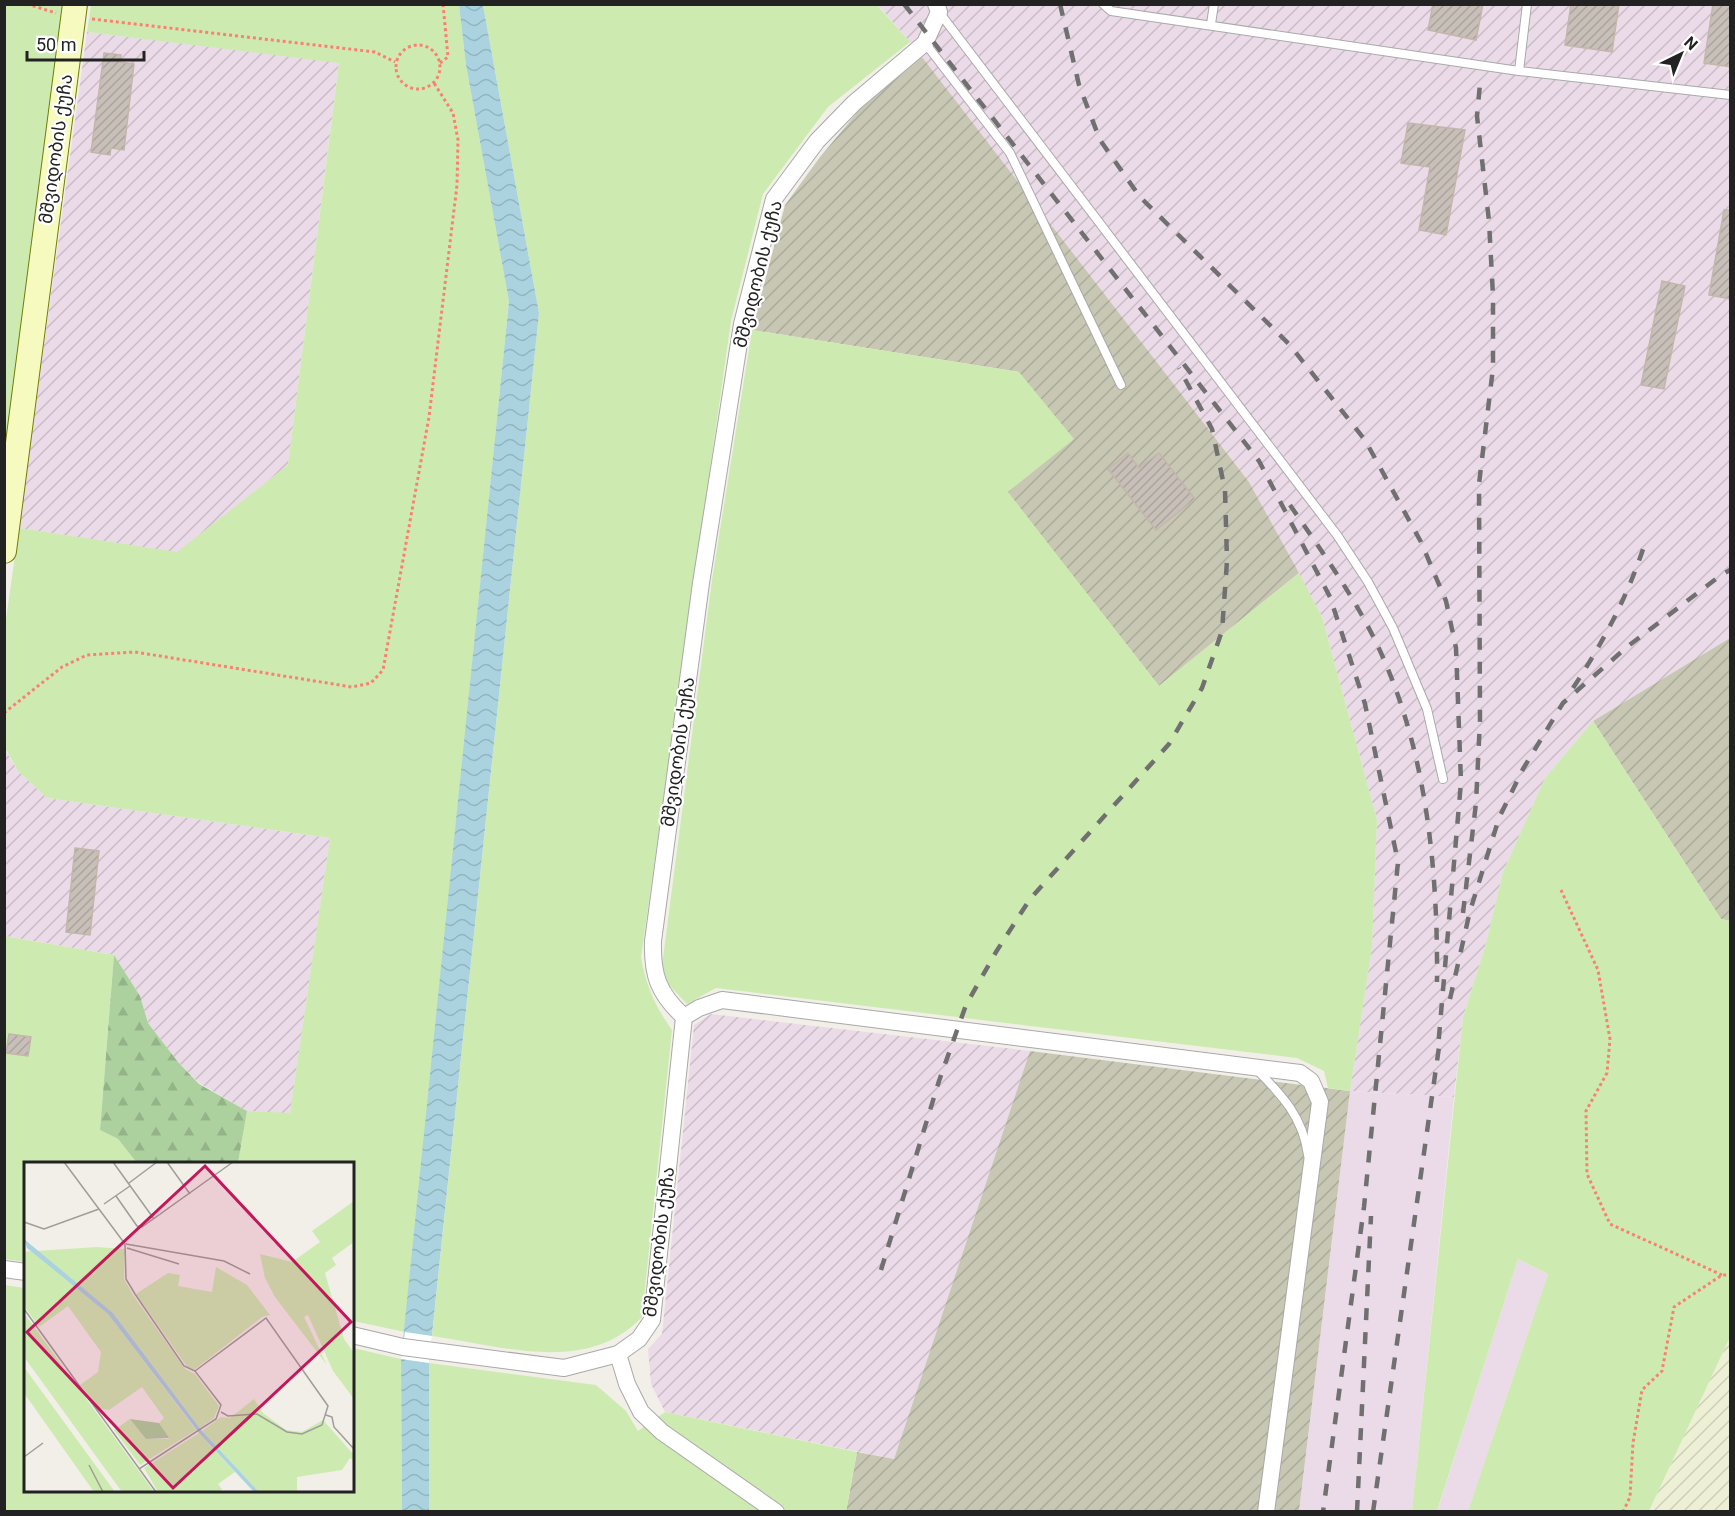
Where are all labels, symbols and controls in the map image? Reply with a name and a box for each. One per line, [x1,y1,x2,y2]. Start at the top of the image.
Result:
scale bar [27,24,144,62]
north arrow [1651,24,1711,84]
text: N [1680,33,1701,54]
text: 50 m [36,34,76,55]
street label: მშვიდობის ქუჩა [35,73,77,225]
street label: მშვიდობის ქუჩა [729,198,787,350]
street label: მშვიდობის ქუჩა [657,676,699,828]
inset map [24,1162,354,1492]
street label: მშვიდობის ქუჩა [639,1166,679,1318]

